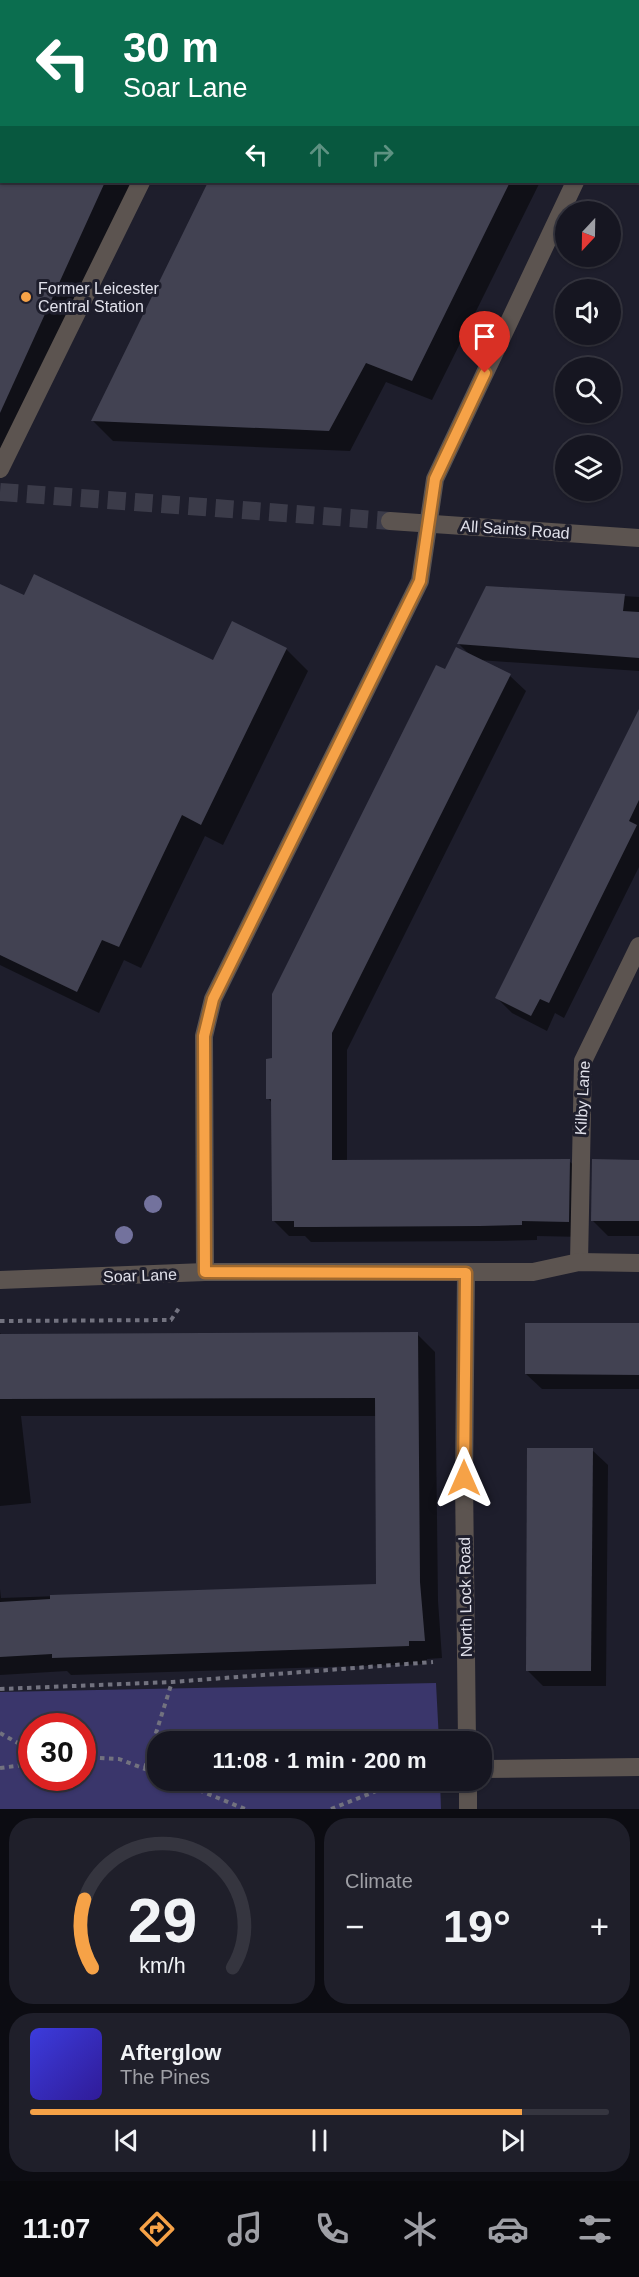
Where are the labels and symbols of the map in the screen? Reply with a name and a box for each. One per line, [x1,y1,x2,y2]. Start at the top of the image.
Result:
north arrow [555,201,621,267]
place label: Former Leicester Central Station [38,280,160,315]
marker: Former Leicester Central Station [19,290,33,304]
pin [459,311,510,373]
street label: All Saints Road [460,517,570,542]
street label: Kilby Lane [572,1060,593,1136]
street label: Soar Lane [103,1266,177,1285]
position arrow [432,1446,496,1510]
street label: North Lock Road [456,1537,475,1657]
speed limit sign: 30 [18,1713,96,1791]

